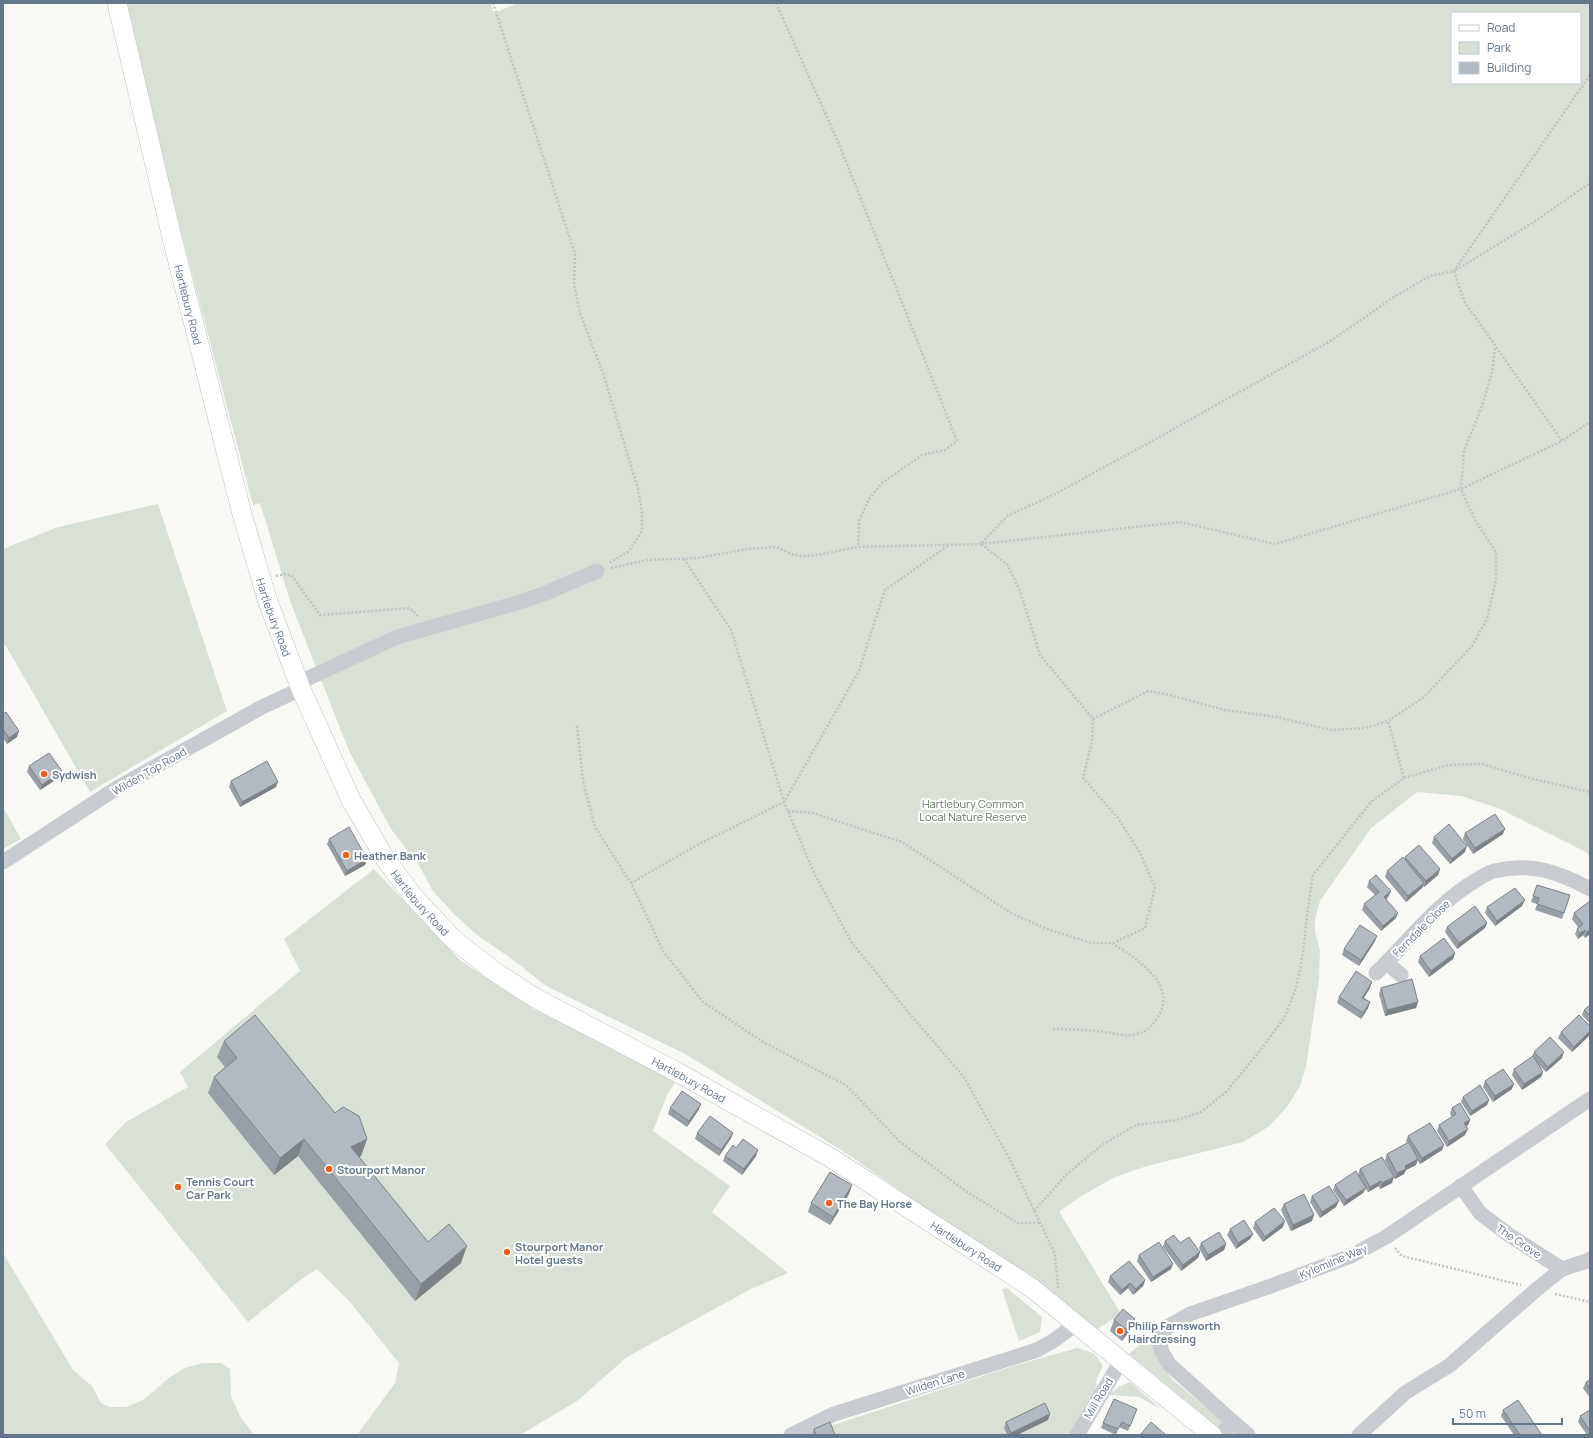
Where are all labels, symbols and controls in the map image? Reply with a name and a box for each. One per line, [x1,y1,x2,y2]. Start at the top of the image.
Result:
legend [1451,12,1581,84]
text: Road [1487,19,1515,36]
text: Park [1487,39,1512,56]
text: Building [1487,59,1531,76]
street label: Hartlebury Road [171,263,206,346]
street label: Hartlebury Road [254,576,295,658]
street label: Wilden Top Road [109,744,189,798]
place label: Sydwish [52,767,97,782]
marker: Sydwish [39,769,49,779]
park label: Hartlebury Common Local Nature Reserve [919,796,1027,824]
place label: Heather Bank [354,848,427,863]
marker: Heather Bank [341,850,351,860]
street label: Hartlebury Road [388,867,453,938]
street label: Ferndale Close [1389,896,1453,960]
street label: Hartlebury Road [649,1053,729,1105]
place label: Stourport Manor [337,1162,426,1177]
marker: Stourport Manor [324,1164,334,1174]
place label: Tennis Court Car Park [186,1174,254,1202]
marker: Tennis Court Car Park [173,1182,183,1192]
place label: The Bay Horse [837,1196,913,1211]
marker: The Bay Horse [824,1198,834,1208]
street label: Hartlebury Road [928,1217,1005,1274]
street label: The Grove [1493,1220,1545,1262]
place label: Stourport Manor Hotel guests [515,1239,604,1267]
street label: Kylemilne Way [1297,1240,1369,1282]
marker: Stourport Manor Hotel guests [502,1247,512,1257]
place label: Philip Farnsworth Hairdressing [1128,1318,1221,1346]
marker: Philip Farnsworth Hairdressing [1115,1326,1125,1336]
street label: Wilden Lane [903,1365,967,1399]
street label: Mill Road [1080,1375,1116,1421]
scale bar [1453,1400,1562,1426]
text: 50 m [1459,1405,1486,1422]

